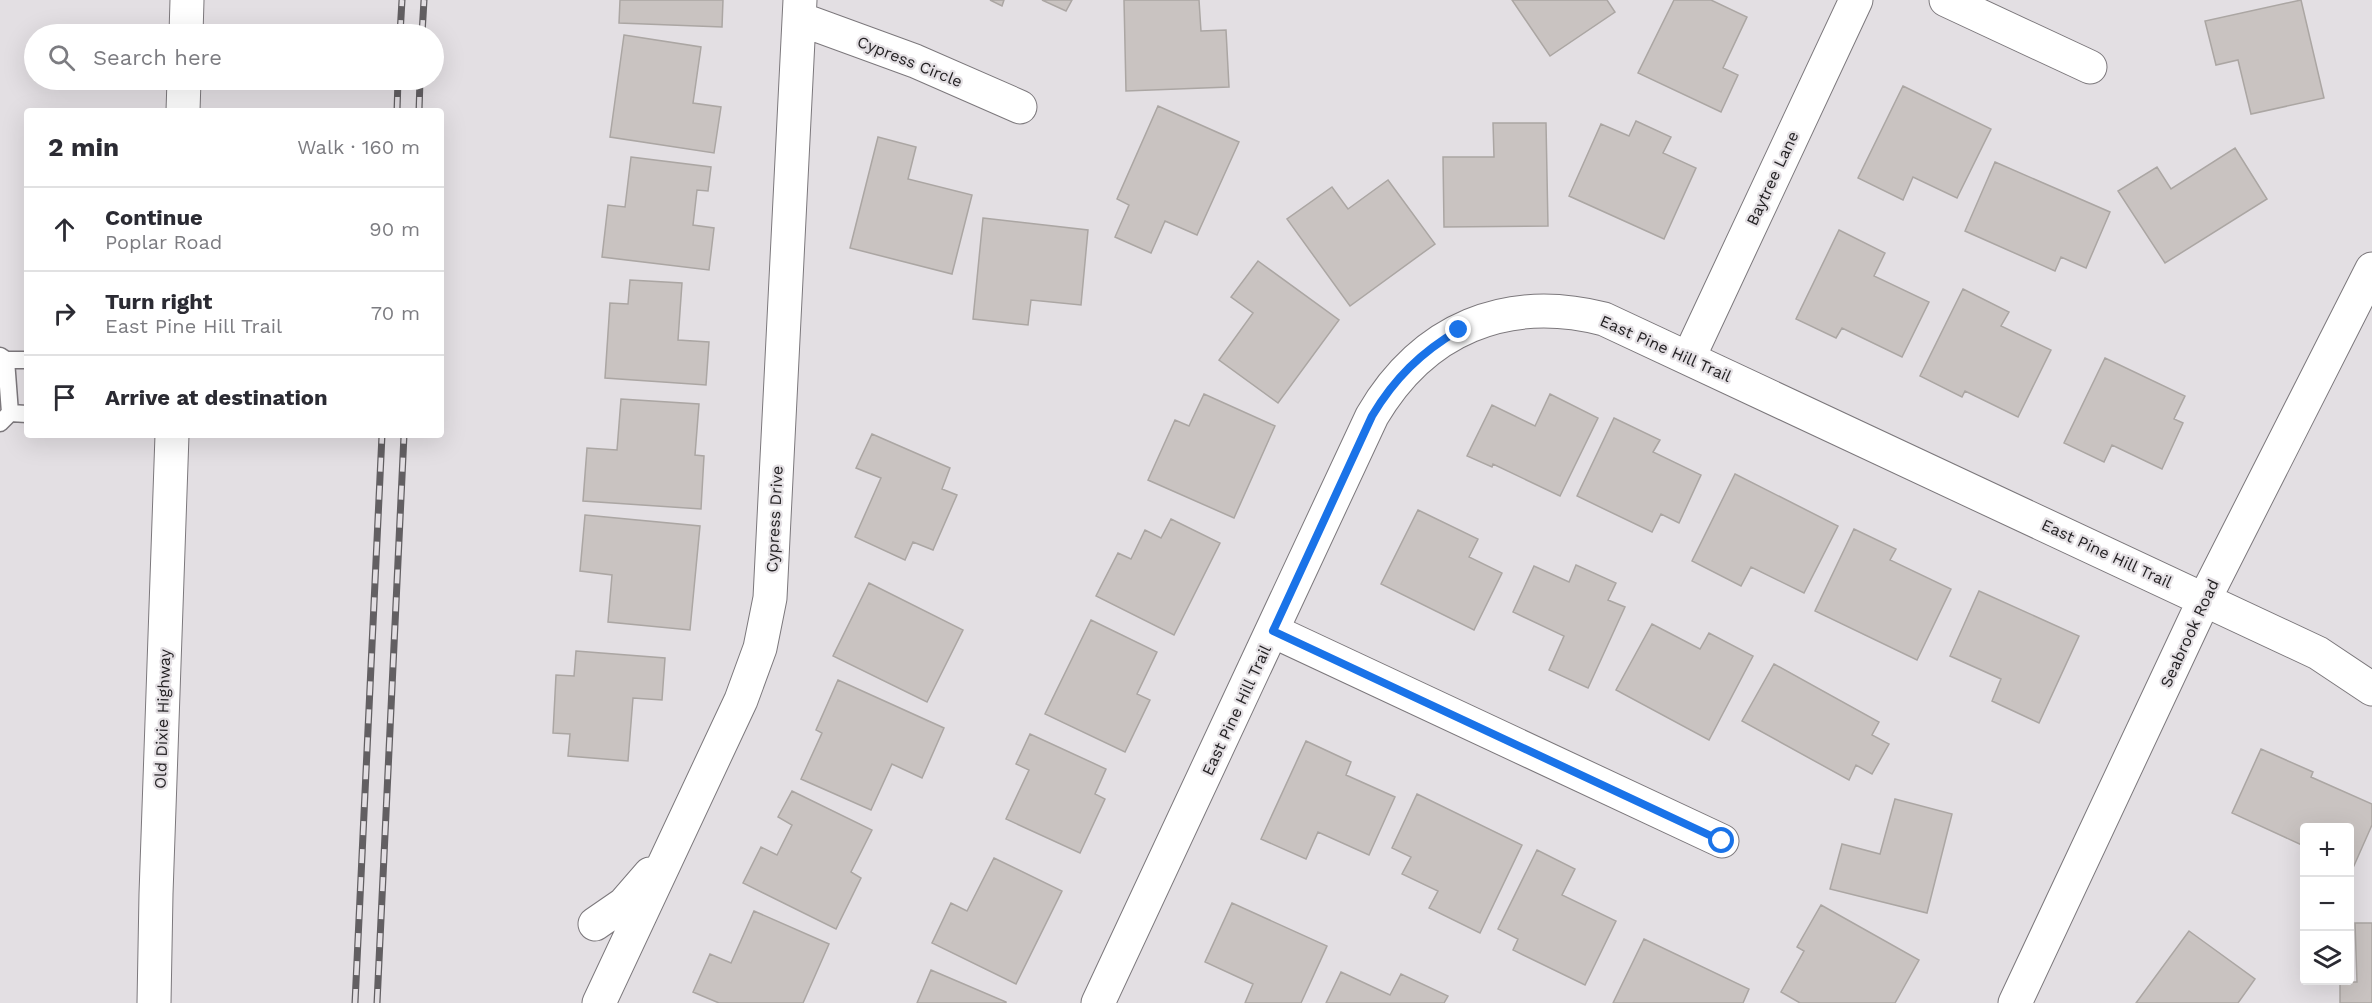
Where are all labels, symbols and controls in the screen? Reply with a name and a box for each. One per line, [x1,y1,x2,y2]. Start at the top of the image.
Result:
search box [24,24,444,90]
street label: Cypress Circle [854,32,965,91]
icon: search [45,41,78,74]
text: Search here [93,45,222,70]
street label: Baytree Lane [1742,128,1803,228]
text: 2 min [48,132,119,162]
text: Walk · 160 m [297,135,420,159]
text: Continue [105,205,203,230]
icon: ahead [48,213,81,246]
text: 90 m [369,217,420,241]
text: Poplar Road [105,230,222,254]
text: Turn right [105,289,212,314]
icon: right [48,297,81,330]
text: 70 m [371,301,420,325]
street label: East Pine Hill Trail [1597,311,1735,386]
text: East Pine Hill Trail [105,314,282,338]
route end [1445,316,1471,342]
icon: arrive [48,381,81,414]
text: Arrive at destination [105,385,328,410]
street label: Cypress Drive [762,465,787,573]
street label: East Pine Hill Trail [2039,515,2175,592]
street label: Seabrook Road [2156,576,2223,690]
street label: East Pine Hill Trail [1198,642,1275,778]
street label: Old Dixie Highway [151,648,174,789]
map controls [2300,823,2354,985]
button: + [2300,823,2354,877]
route start [1708,827,1734,853]
button: − [2300,877,2354,931]
button: layers [2300,931,2354,985]

